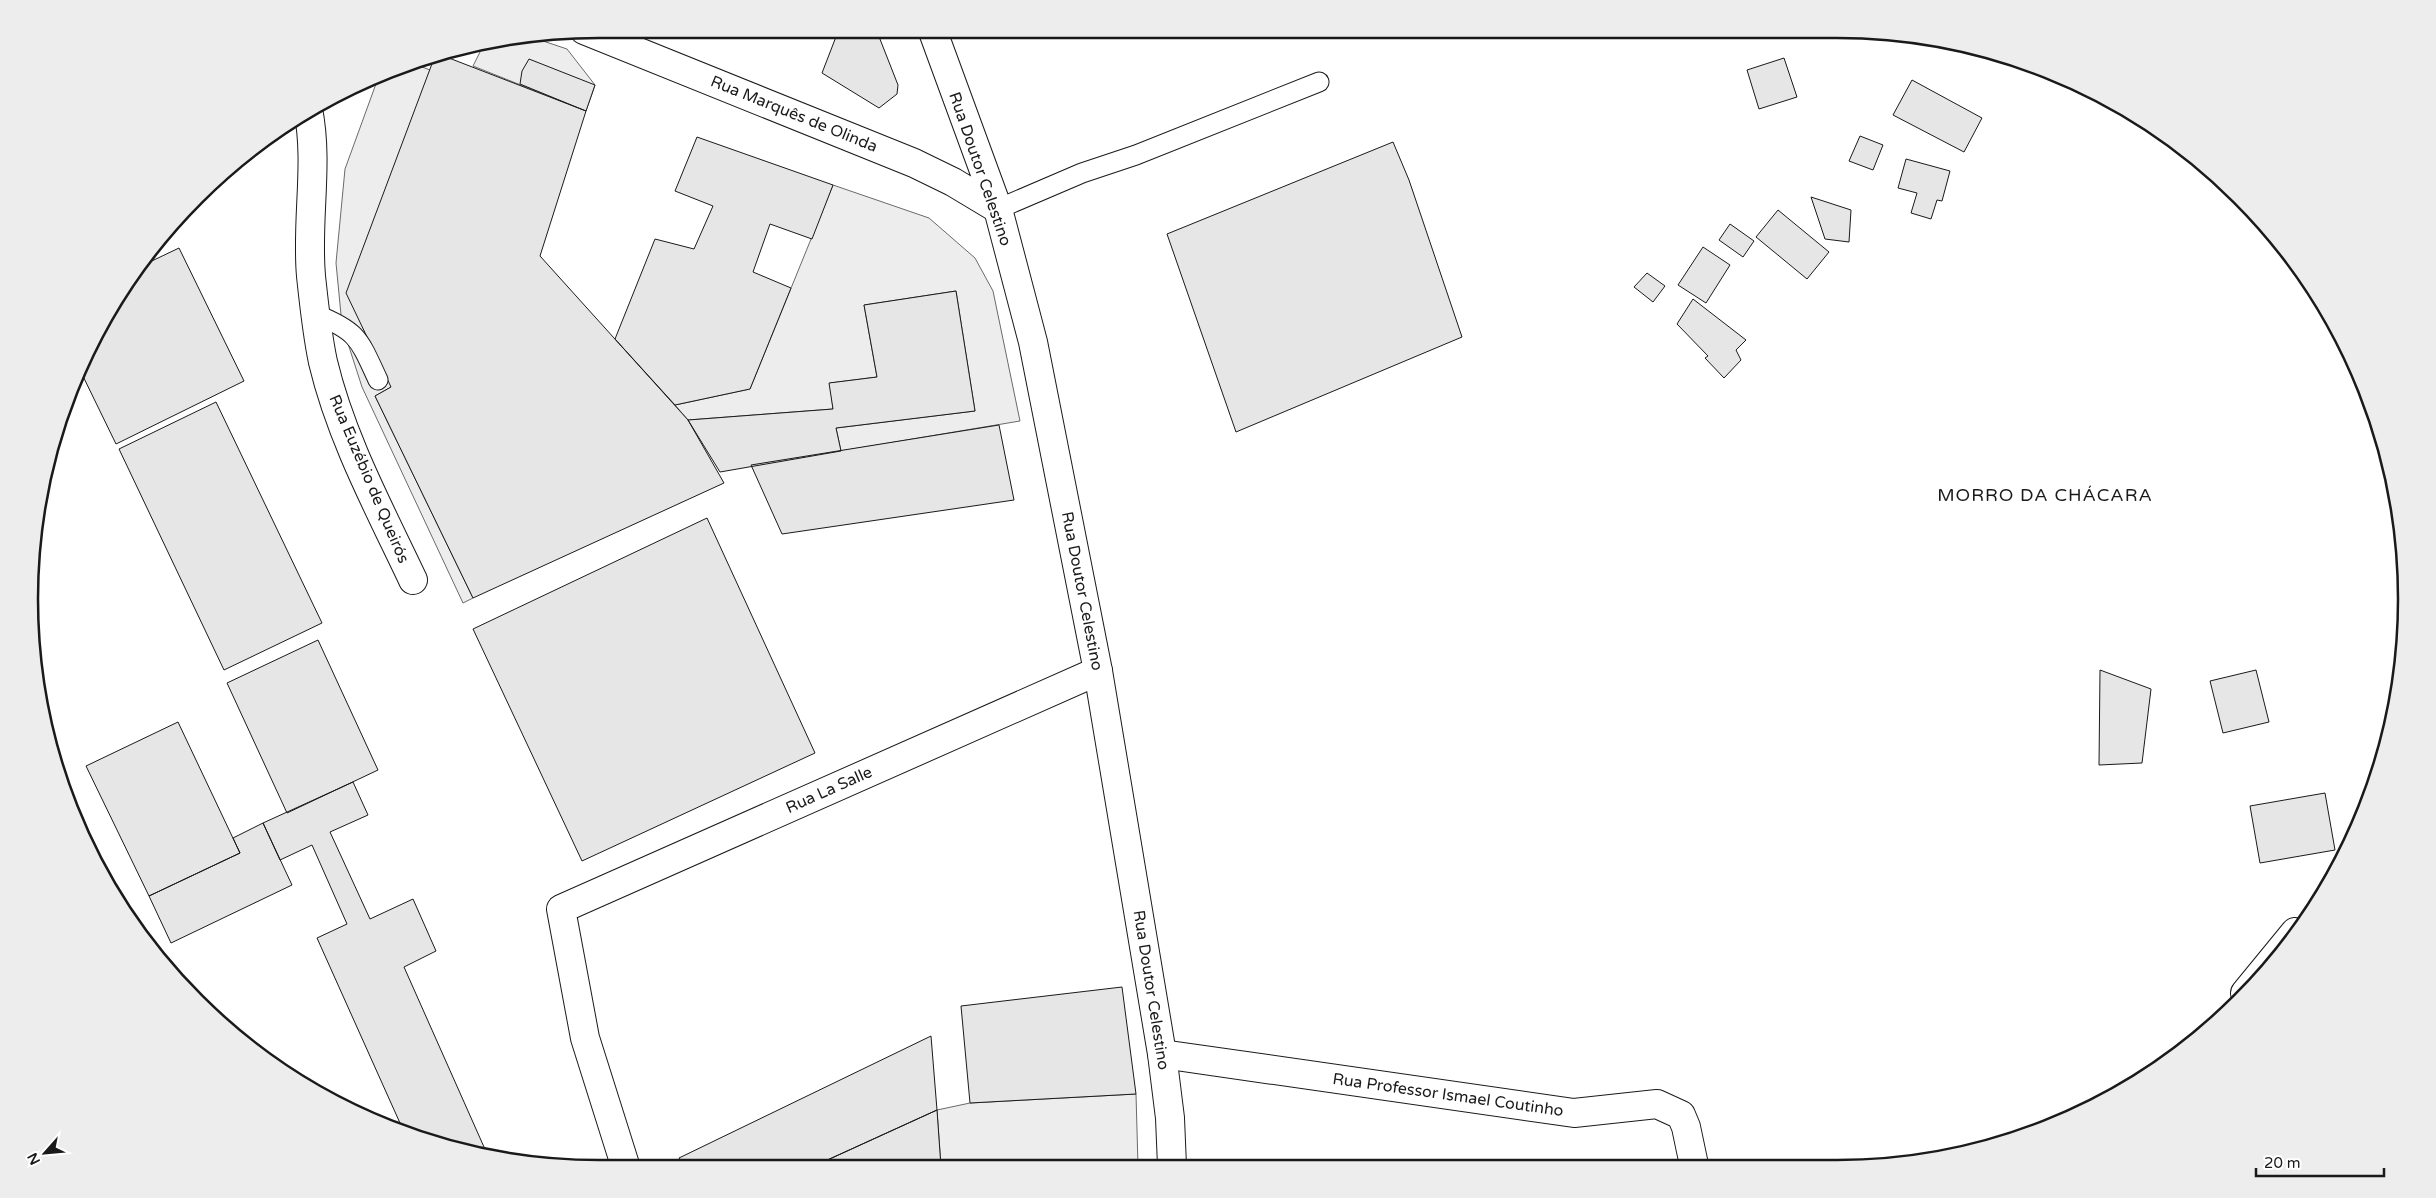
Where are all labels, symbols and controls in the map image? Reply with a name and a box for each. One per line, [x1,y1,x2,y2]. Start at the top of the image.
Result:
street label: Rua Marquês de Olinda [708,71,880,157]
street label: Rua Doutor Celestino [944,89,1016,249]
street label: Rua Euzébio de Queirós [324,392,414,566]
district label: MORRO DA CHÁCARA [1937,484,2153,506]
street label: Rua Doutor Celestino [1057,510,1107,672]
street label: Rua La Salle [783,762,875,818]
street label: Rua Doutor Celestino [1128,909,1174,1071]
street label: Rua Professor Ismael Coutinho [1331,1069,1565,1121]
north arrow [20,1128,70,1178]
scale bar [2256,1146,2384,1178]
text: N [24,1150,44,1168]
text: 20 m [2264,1154,2301,1172]

